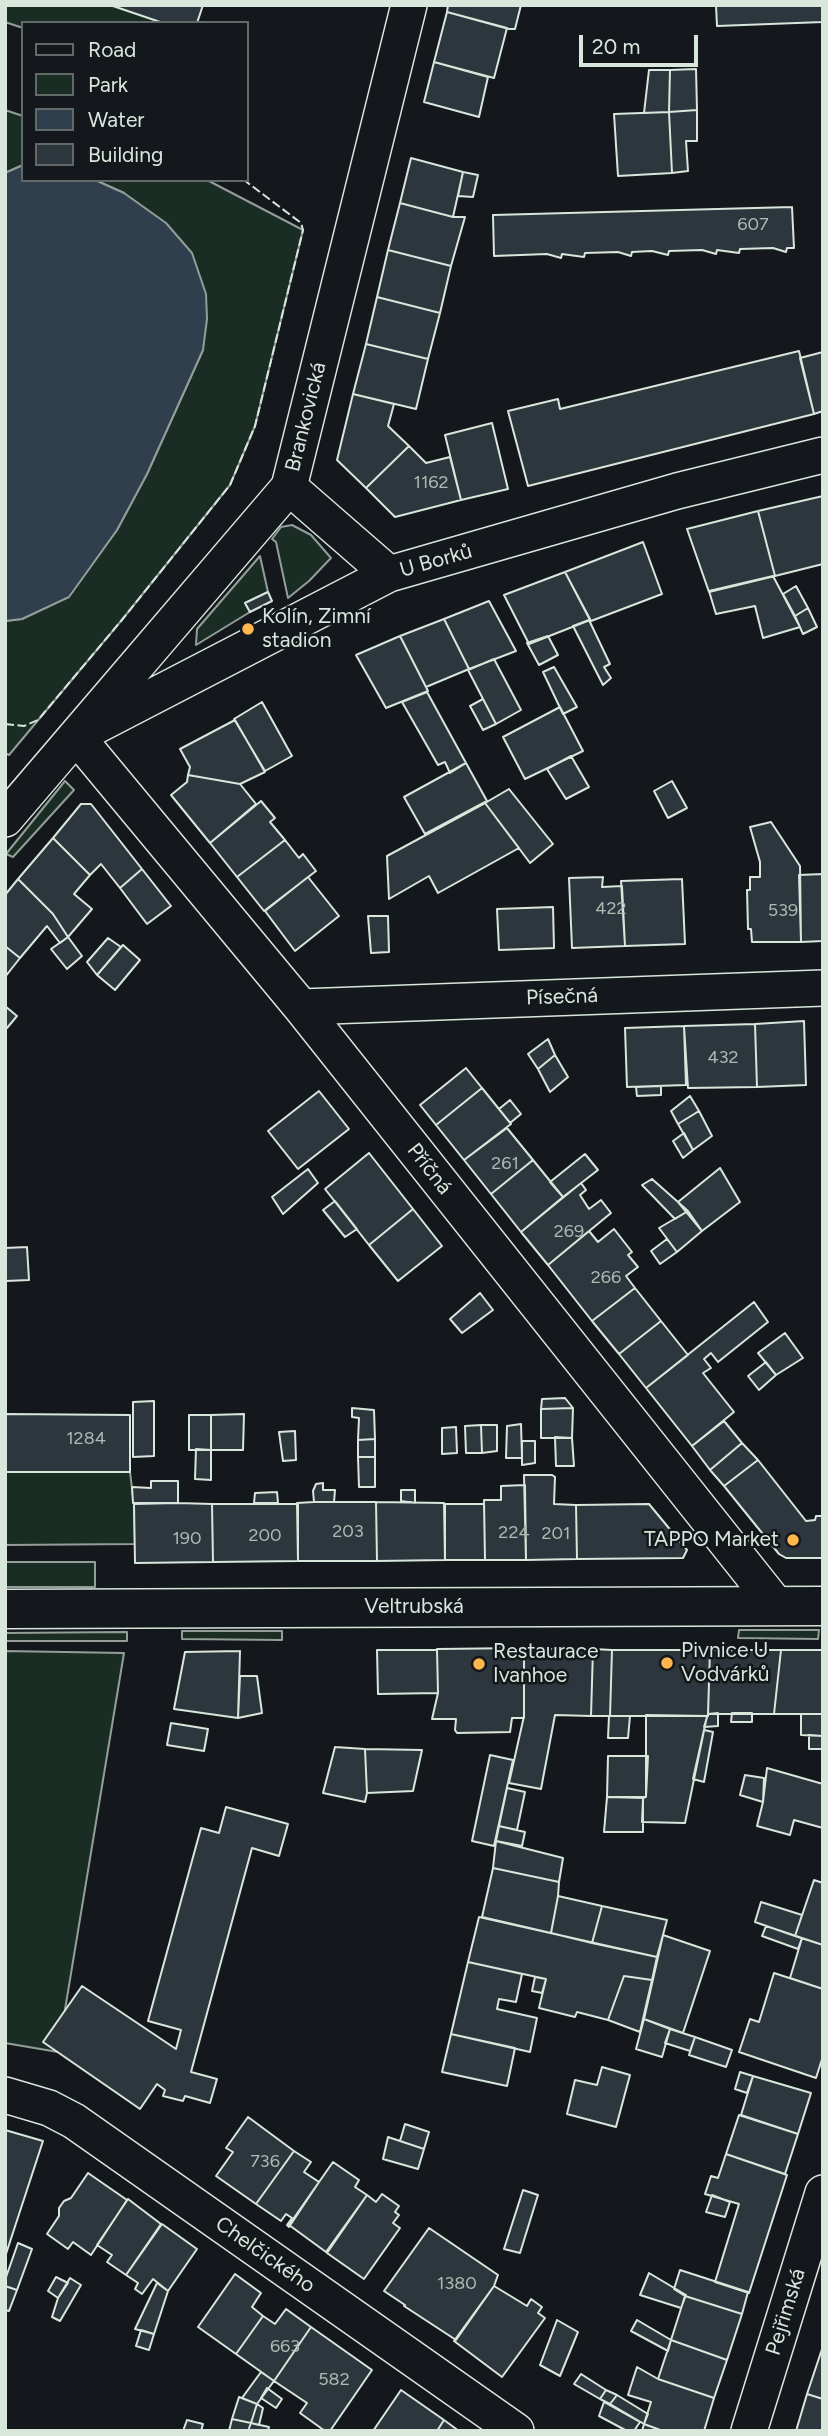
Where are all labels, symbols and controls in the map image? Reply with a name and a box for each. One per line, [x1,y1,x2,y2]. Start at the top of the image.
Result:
legend [21,21,248,182]
scale bar [583,21,702,65]
text: 20 m [592,34,640,59]
text: Road [88,37,136,62]
text: Park [88,72,128,97]
text: Water [88,107,144,132]
text: Building [88,142,163,167]
house number: 607 [737,214,769,236]
street label: Brankovická [280,360,332,474]
house number: 1162 [413,472,449,494]
street label: U Borků [397,539,475,583]
place label: Kolín, Zimní stadion [262,604,371,654]
marker: Kolín, Zimní stadion [240,621,256,637]
house number: 422 [595,898,627,920]
house number: 539 [768,900,798,922]
street label: Písečná [526,983,598,1011]
house number: 432 [707,1047,739,1069]
street label: Příčná [401,1138,457,1200]
house number: 261 [491,1153,519,1175]
house number: 269 [554,1221,584,1243]
house number: 266 [591,1267,621,1289]
house number: 1284 [66,1428,106,1450]
house number: 203 [332,1521,364,1543]
house number: 224 [498,1522,530,1544]
house number: 201 [541,1523,571,1545]
house number: 200 [248,1525,282,1547]
place label: TAPPO Market [644,1527,779,1553]
house number: 190 [172,1528,202,1550]
marker: TAPPO Market [785,1532,801,1548]
street label: Veltrubská [364,1594,464,1620]
place label: Pivnice U Vodvárků [681,1638,770,1688]
place label: Restaurace Ivanhoe [493,1639,598,1689]
marker: Pivnice U Vodvárků [659,1655,675,1671]
marker: Restaurace Ivanhoe [471,1656,487,1672]
house number: 736 [250,2151,280,2173]
street label: Chelčického [210,2211,320,2299]
street label: Pejřimská [761,2266,811,2358]
house number: 1380 [437,2273,477,2295]
house number: 663 [270,2336,300,2358]
house number: 582 [318,2369,350,2391]

